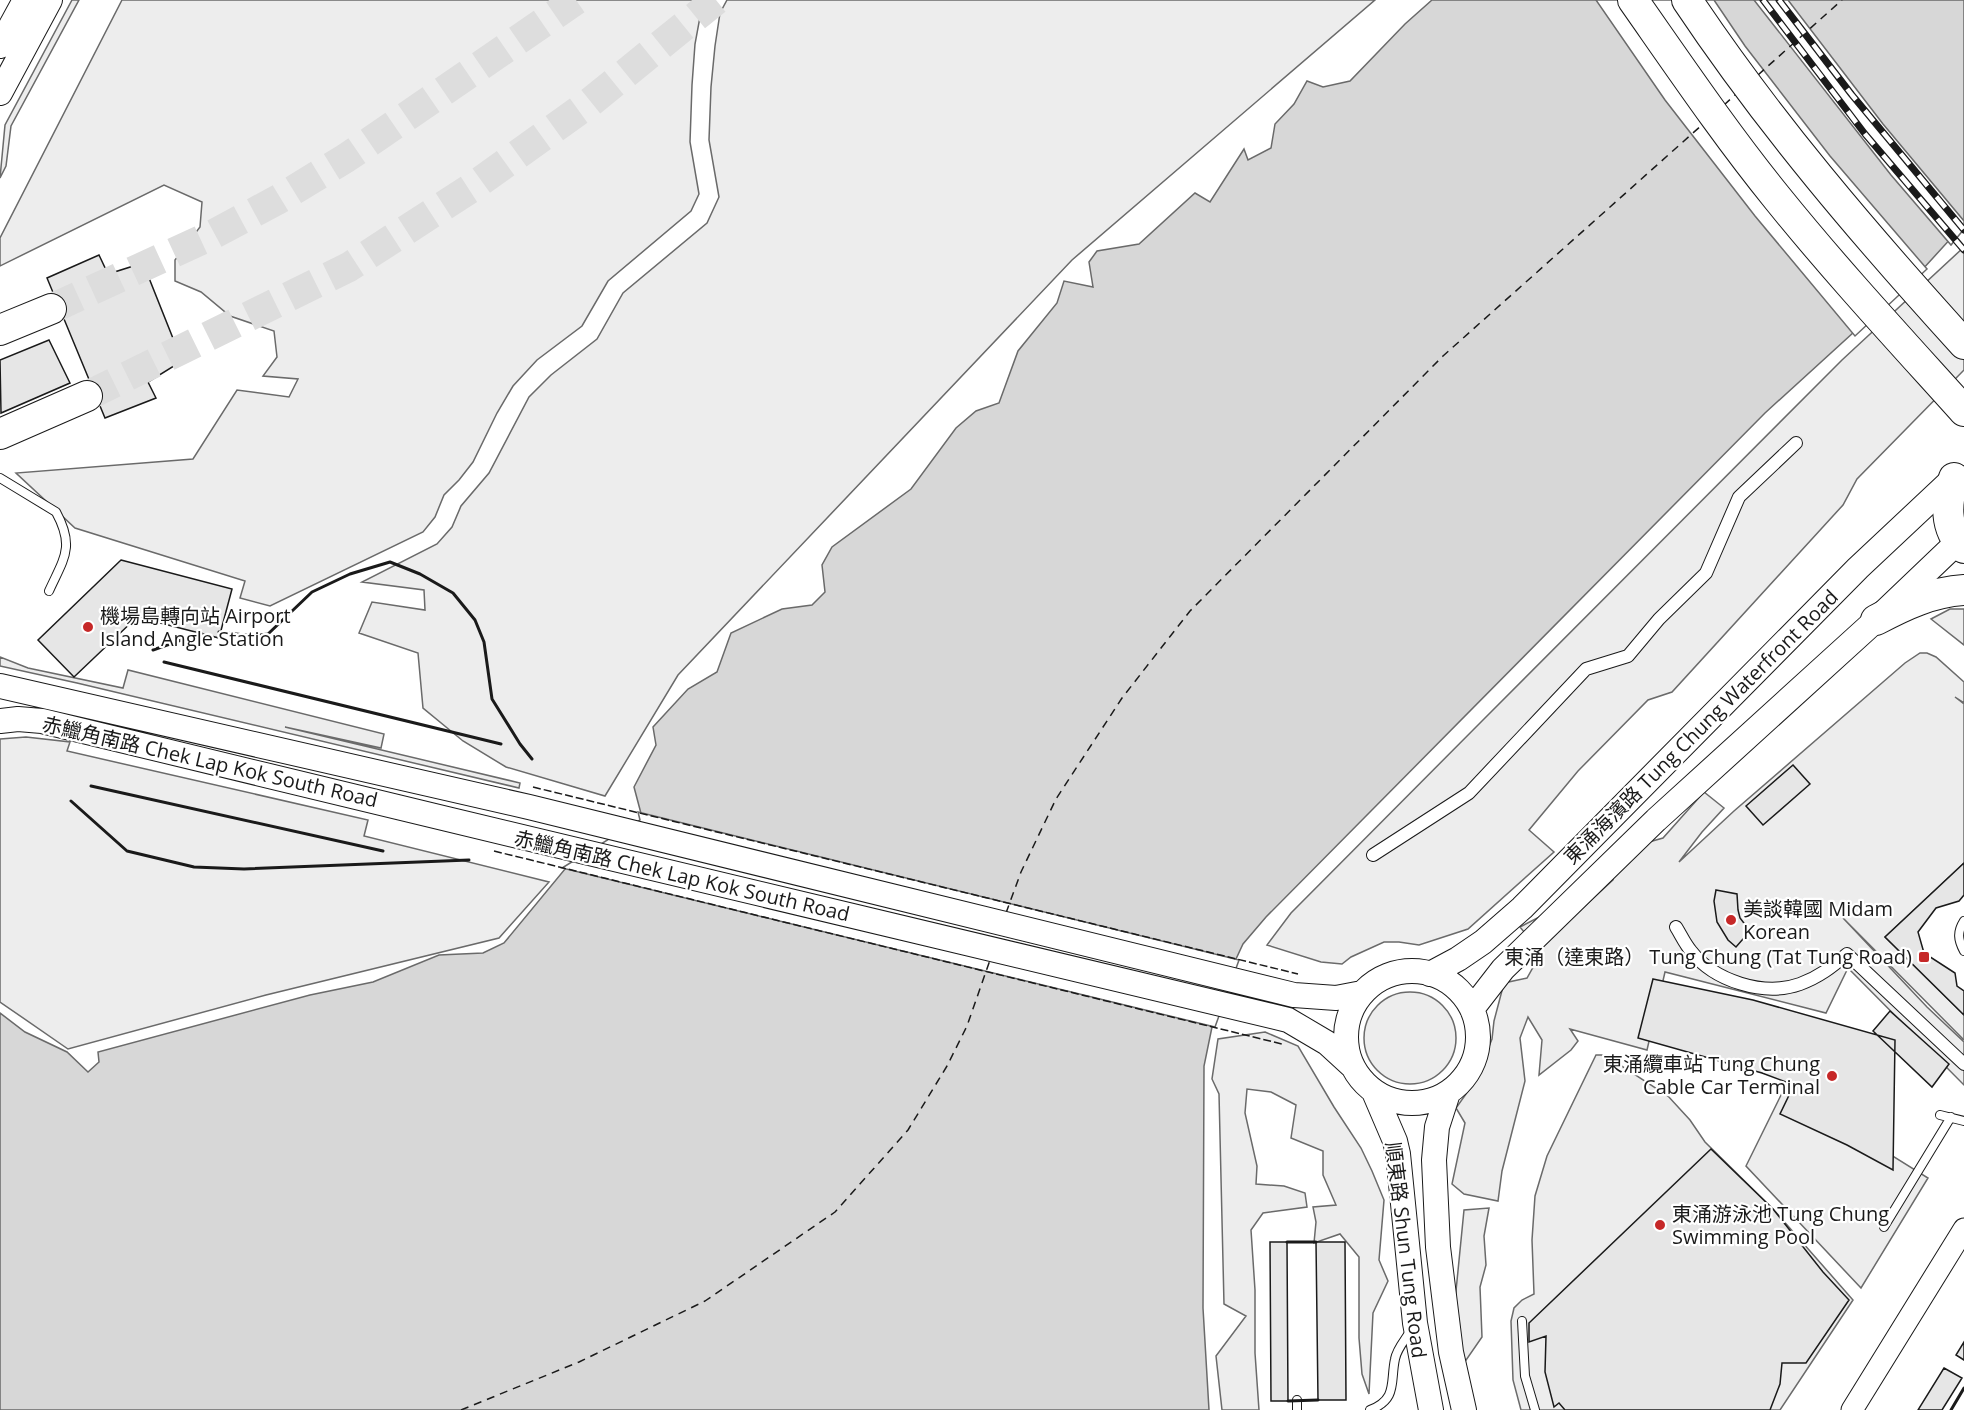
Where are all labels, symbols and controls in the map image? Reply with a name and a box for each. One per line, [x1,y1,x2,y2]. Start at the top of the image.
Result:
street label: 東涌海濱路 Tung Chung Waterfront Road [1558,584,1844,870]
place label: 機場島轉向站 Airport Island Angle Station [100,602,291,652]
marker: 機場島轉向站 Airport Island Angle Station [81,620,95,634]
street label: 赤鱲角南路 Chek Lap Kok South Road [40,710,381,813]
street label: 赤鱲角南路 Chek Lap Kok South Road [512,824,853,927]
place label: 美談韓國 Midam Korean [1743,895,1893,945]
marker: 美談韓國 Midam Korean [1724,913,1738,927]
place label: 東涌（達東路） Tung Chung (Tat Tung Road) [1504,943,1912,970]
marker: 東涌（達東路） Tung Chung (Tat Tung Road) [1917,950,1931,964]
place label: 東涌纜車站 Tung Chung Cable Car Terminal [1603,1050,1820,1100]
marker: 東涌纜車站 Tung Chung Cable Car Terminal [1825,1069,1839,1083]
street label: 順東路 Shun Tung Road [1380,1140,1433,1360]
place label: 東涌游泳池 Tung Chung Swimming Pool [1672,1200,1889,1250]
marker: 東涌游泳池 Tung Chung Swimming Pool [1653,1218,1667,1232]

